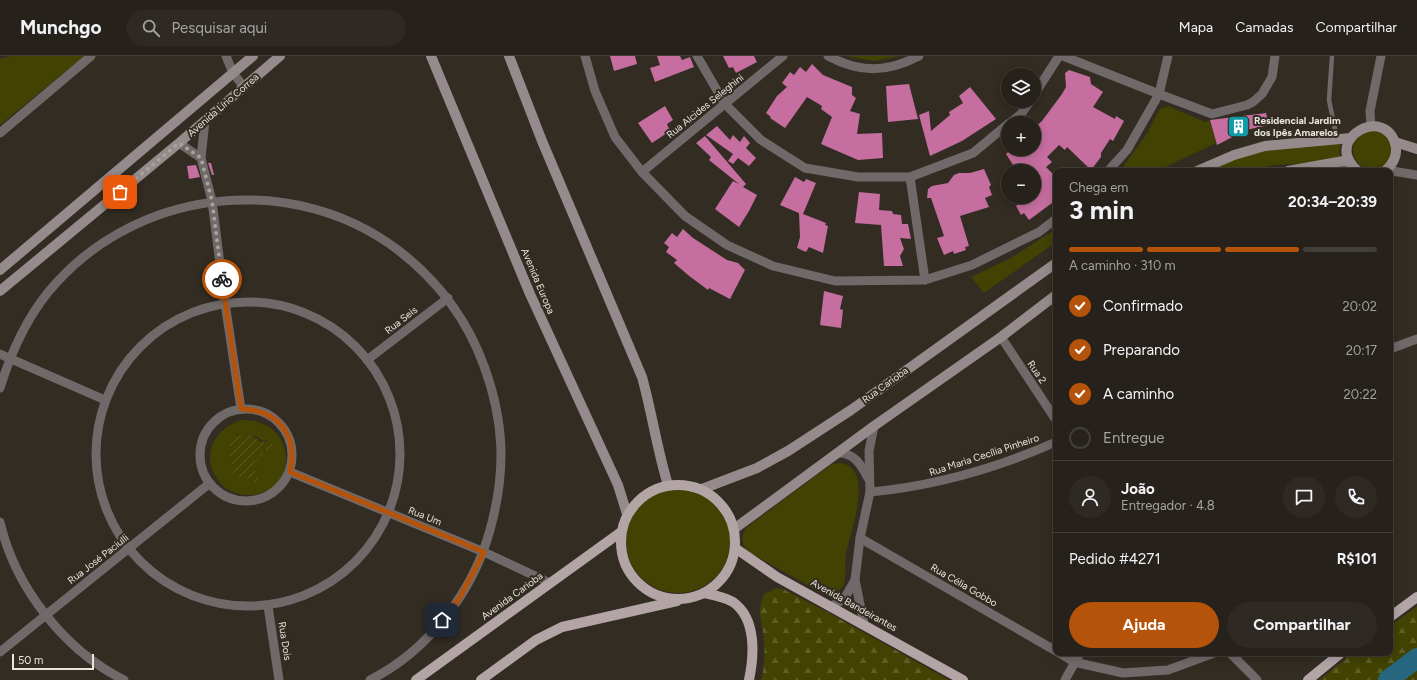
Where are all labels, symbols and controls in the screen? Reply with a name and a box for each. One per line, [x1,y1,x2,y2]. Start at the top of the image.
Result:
search box [126,10,406,46]
text: Munchgo [20,16,102,39]
icon: search [140,17,162,39]
text: Pesquisar aqui [172,19,267,37]
text: Mapa [1179,19,1213,36]
text: Camadas [1235,19,1293,36]
text: Compartilhar [1315,19,1397,36]
map controls [1001,68,1041,204]
button: layers [1001,68,1041,108]
street label: Avenida Lírio Correa [185,70,261,140]
street label: Rua Alcides Seleghini [664,71,746,141]
building icon: Residencial Jardim dos Ipês Amarelos [1226,113,1252,139]
place label: Residencial Jardim dos Ipês Amarelos [1254,114,1341,139]
button: + [1001,116,1041,156]
button: − [1001,164,1041,204]
pin [103,175,137,209]
text: Chega em [1069,180,1128,195]
icon: bag [109,181,131,203]
text: 20:34–20:39 [1288,193,1377,211]
text: 3 min [1069,194,1134,226]
street label: Avenida Europa [518,246,558,316]
text: A caminho · 310 m [1069,258,1176,273]
courier [202,259,242,299]
icon: bike [211,268,233,290]
icon: check [1069,295,1091,317]
text: Confirmado [1103,297,1183,315]
text: 20:02 [1343,299,1377,314]
street label: Rua Seis [382,303,420,337]
icon: check [1069,339,1091,361]
text: Preparando [1103,341,1180,359]
text: 20:17 [1346,343,1377,358]
street label: Rua 2 [1025,358,1049,386]
street label: Rua Carioba [859,364,911,406]
icon: check [1069,383,1091,405]
text: A caminho [1103,385,1174,403]
text: 20:22 [1344,387,1377,402]
text: Entregue [1103,429,1165,447]
street label: Rua Maria Cecília Pinheiro [927,431,1041,479]
button: person [1069,476,1111,518]
button: chat [1283,476,1325,518]
button: phone [1335,476,1377,518]
text: João [1121,480,1155,498]
text: Entregador · 4.8 [1121,498,1215,513]
street label: Rua Um [406,503,444,529]
street label: Rua José Paciulli [65,531,131,587]
text: Pedido #4271 [1069,550,1161,568]
text: R$101 [1337,550,1377,568]
street label: Rua Célia Gobbo [928,561,1000,610]
street label: Avenida Carioba [479,569,545,623]
street label: Avenida Bandeirantes [808,576,900,634]
button: Ajuda [1069,602,1219,648]
button: Compartilhar [1227,602,1377,648]
pin [425,603,459,637]
icon: home [431,609,453,631]
street label: Rua Dois [276,621,295,662]
scale bar [12,652,94,671]
text: 50 m [18,654,43,667]

